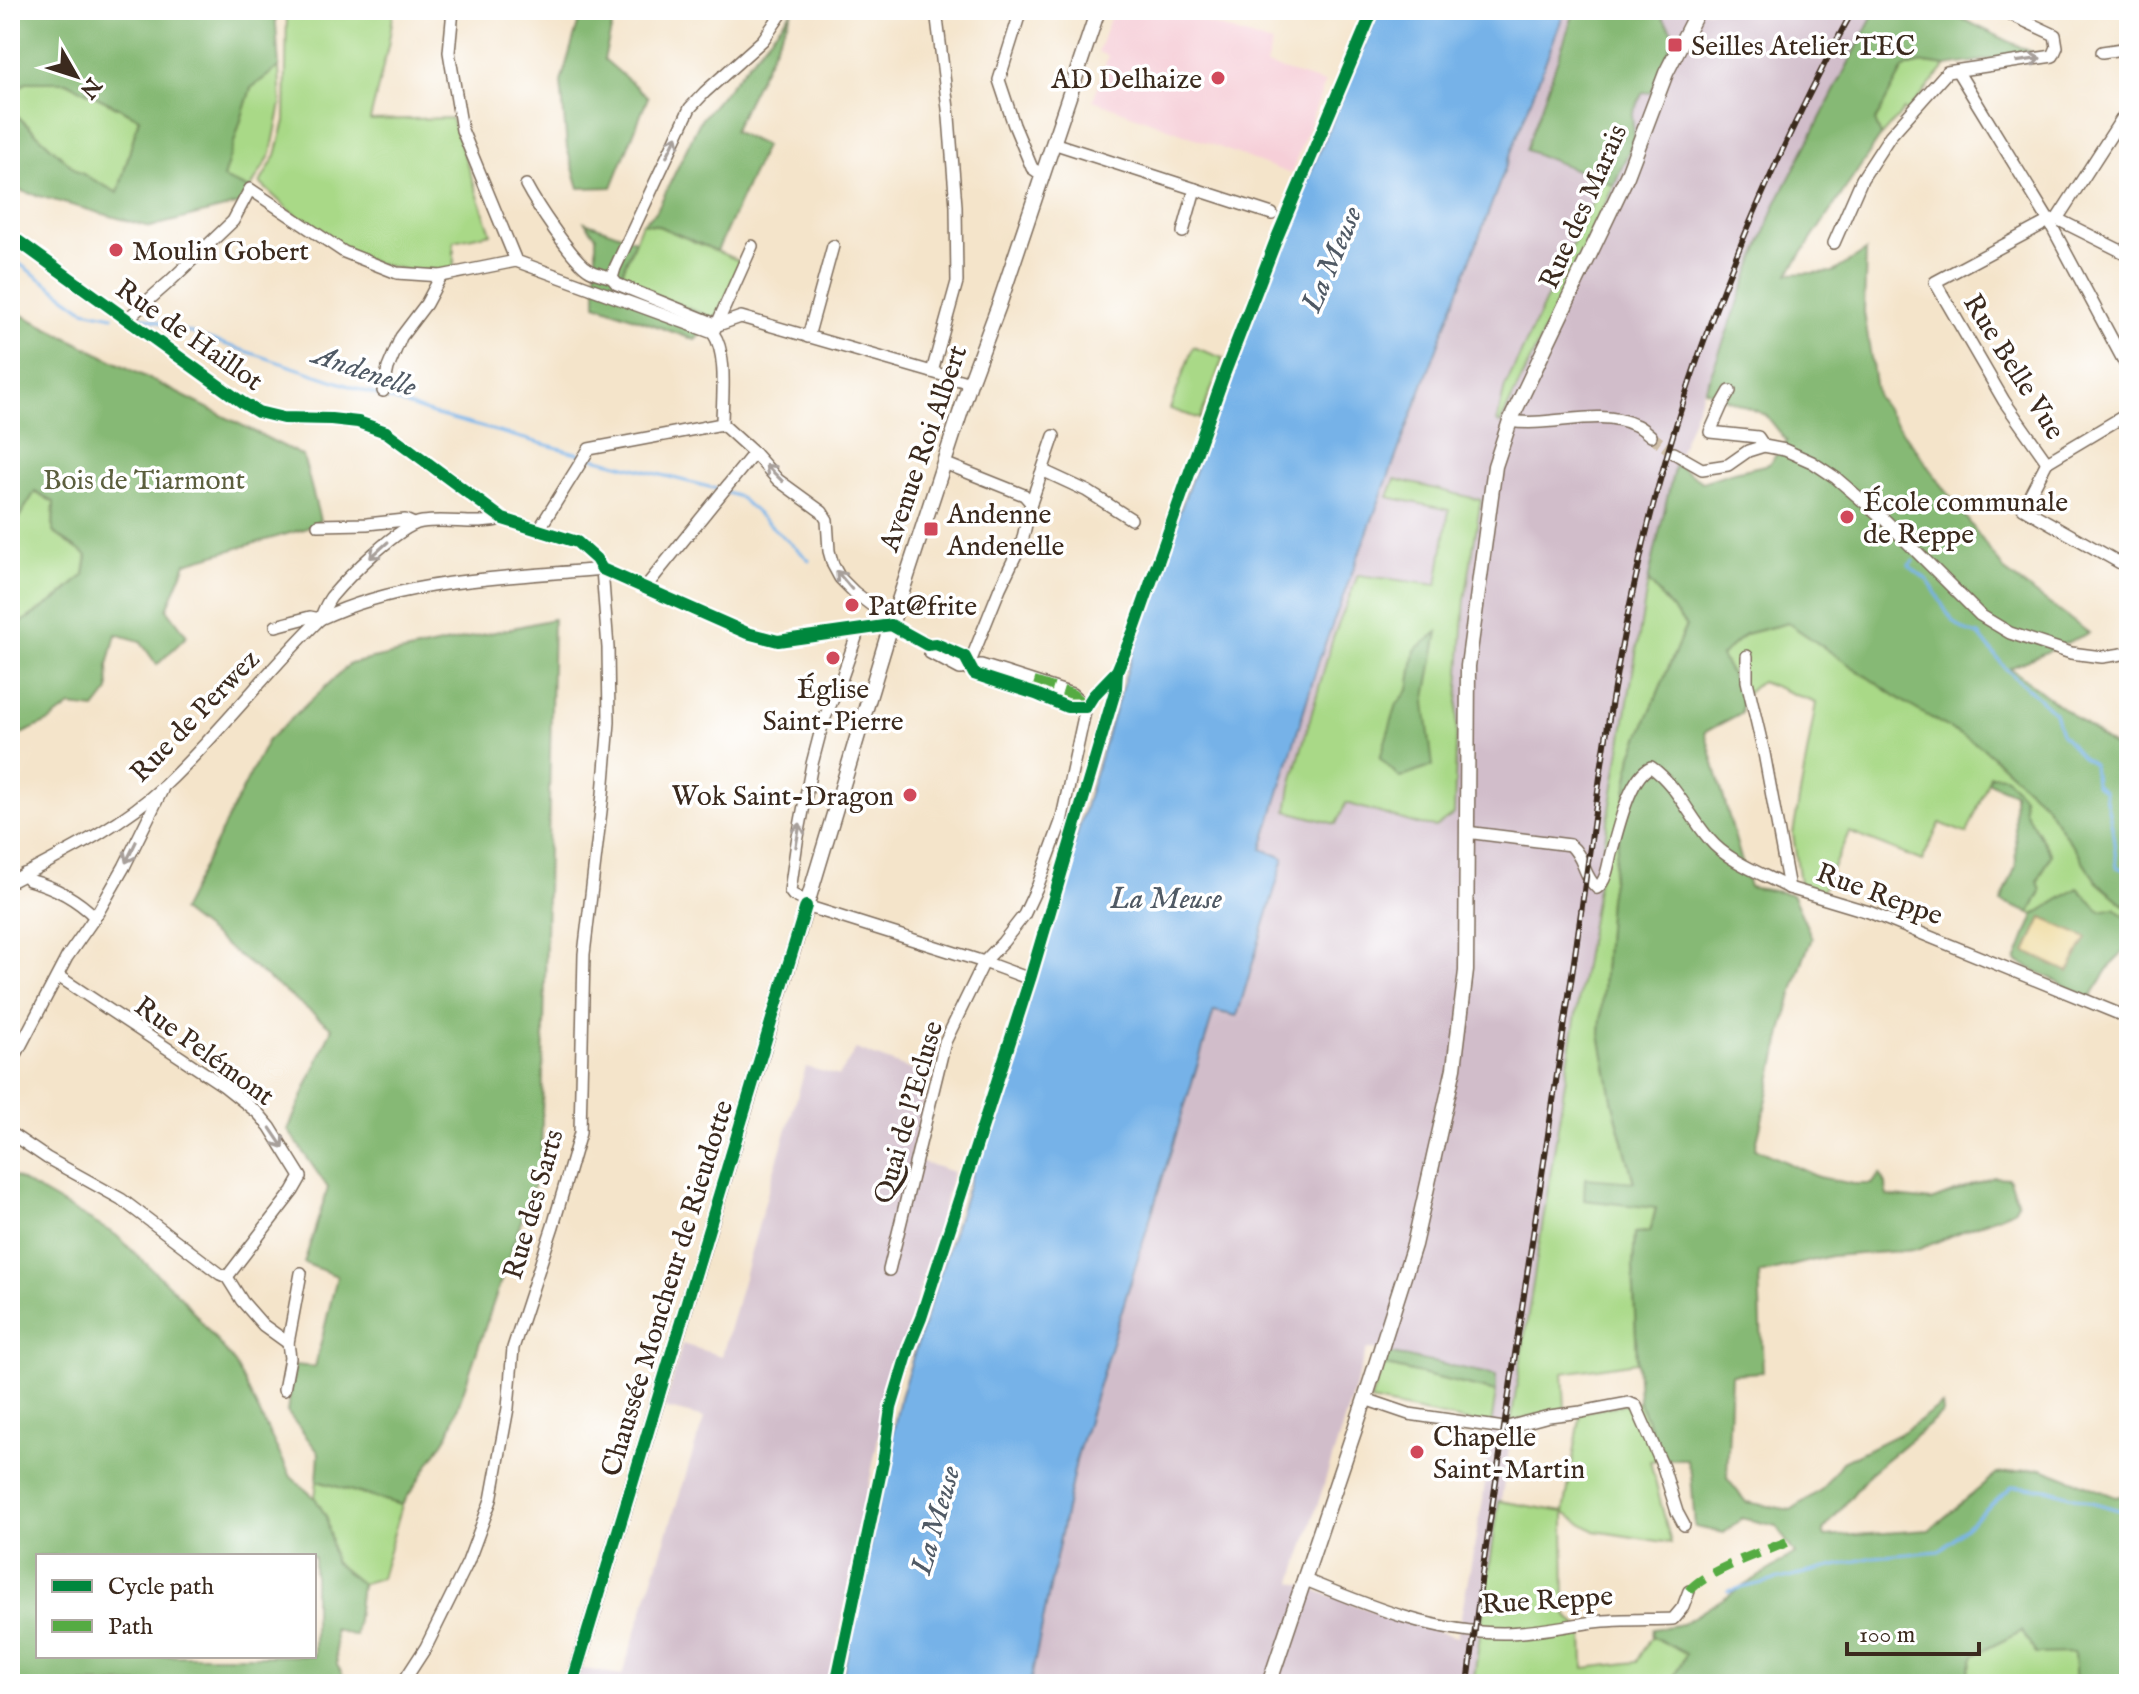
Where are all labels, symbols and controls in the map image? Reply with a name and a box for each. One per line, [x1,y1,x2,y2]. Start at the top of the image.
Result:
place label: Seilles Atelier TEC [1691,30,1915,65]
north arrow [36,36,116,116]
marker: Seilles Atelier TEC [1666,36,1684,54]
one-way arrow [2016,51,2041,66]
place label: AD Delhaize [1050,63,1202,98]
marker: AD Delhaize [1209,69,1227,87]
text: N [73,70,107,104]
street label: Rue des Marais [1532,119,1636,295]
one-way arrow [665,134,680,158]
water label: La Meuse [1293,201,1372,320]
place label: Moulin Gobert [132,235,309,270]
marker: Moulin Gobert [107,241,125,259]
street label: Rue de Haillot [108,272,269,400]
street label: Rue Belle Vue [1954,288,2072,447]
water label: Andenelle [305,336,421,407]
street label: Avenue Roi Albert [872,341,976,557]
one-way arrow [764,463,783,483]
park label: Bois de Tiarmont [43,464,245,499]
place label: École communale de Reppe [1863,485,2068,553]
place label: Andenne Andenelle [946,498,1065,565]
marker: École communale de Reppe [1838,508,1856,526]
marker: Andenne Andenelle [922,520,940,538]
one-way arrow [370,541,390,559]
one-way arrow [835,571,853,591]
place label: Pat@frite [868,590,977,625]
marker: Pat@frite [843,596,861,614]
street label: Rue de Perwez [124,643,268,791]
marker: Église Saint-Pierre [824,649,842,667]
place label: Église Saint-Pierre [762,672,904,740]
place label: Wok Saint-Dragon [671,780,894,815]
marker: Wok Saint-Dragon [901,786,919,804]
one-way arrow [792,822,807,848]
one-way arrow [123,840,138,864]
street label: Rue Reppe [1811,856,1947,934]
water label: La Meuse [1109,881,1222,919]
street label: Rue Pelémont [127,989,281,1115]
street label: Quai de l'Ecluse [867,1017,952,1208]
street label: Chaussée Moncheur de Rieudotte [594,1096,742,1481]
one-way arrow [270,1126,286,1149]
street label: Rue des Sarts [496,1126,573,1284]
place label: Chapelle Saint-Martin [1433,1421,1585,1488]
marker: Chapelle Saint-Martin [1408,1443,1426,1461]
water label: La Meuse [903,1462,971,1580]
legend [36,1554,316,1658]
text: Cycle path [108,1572,214,1603]
street label: Rue Reppe [1480,1579,1614,1624]
scale bar [1847,1606,1979,1656]
text: Path [108,1612,153,1643]
text: 100 m [1859,1620,1915,1651]

